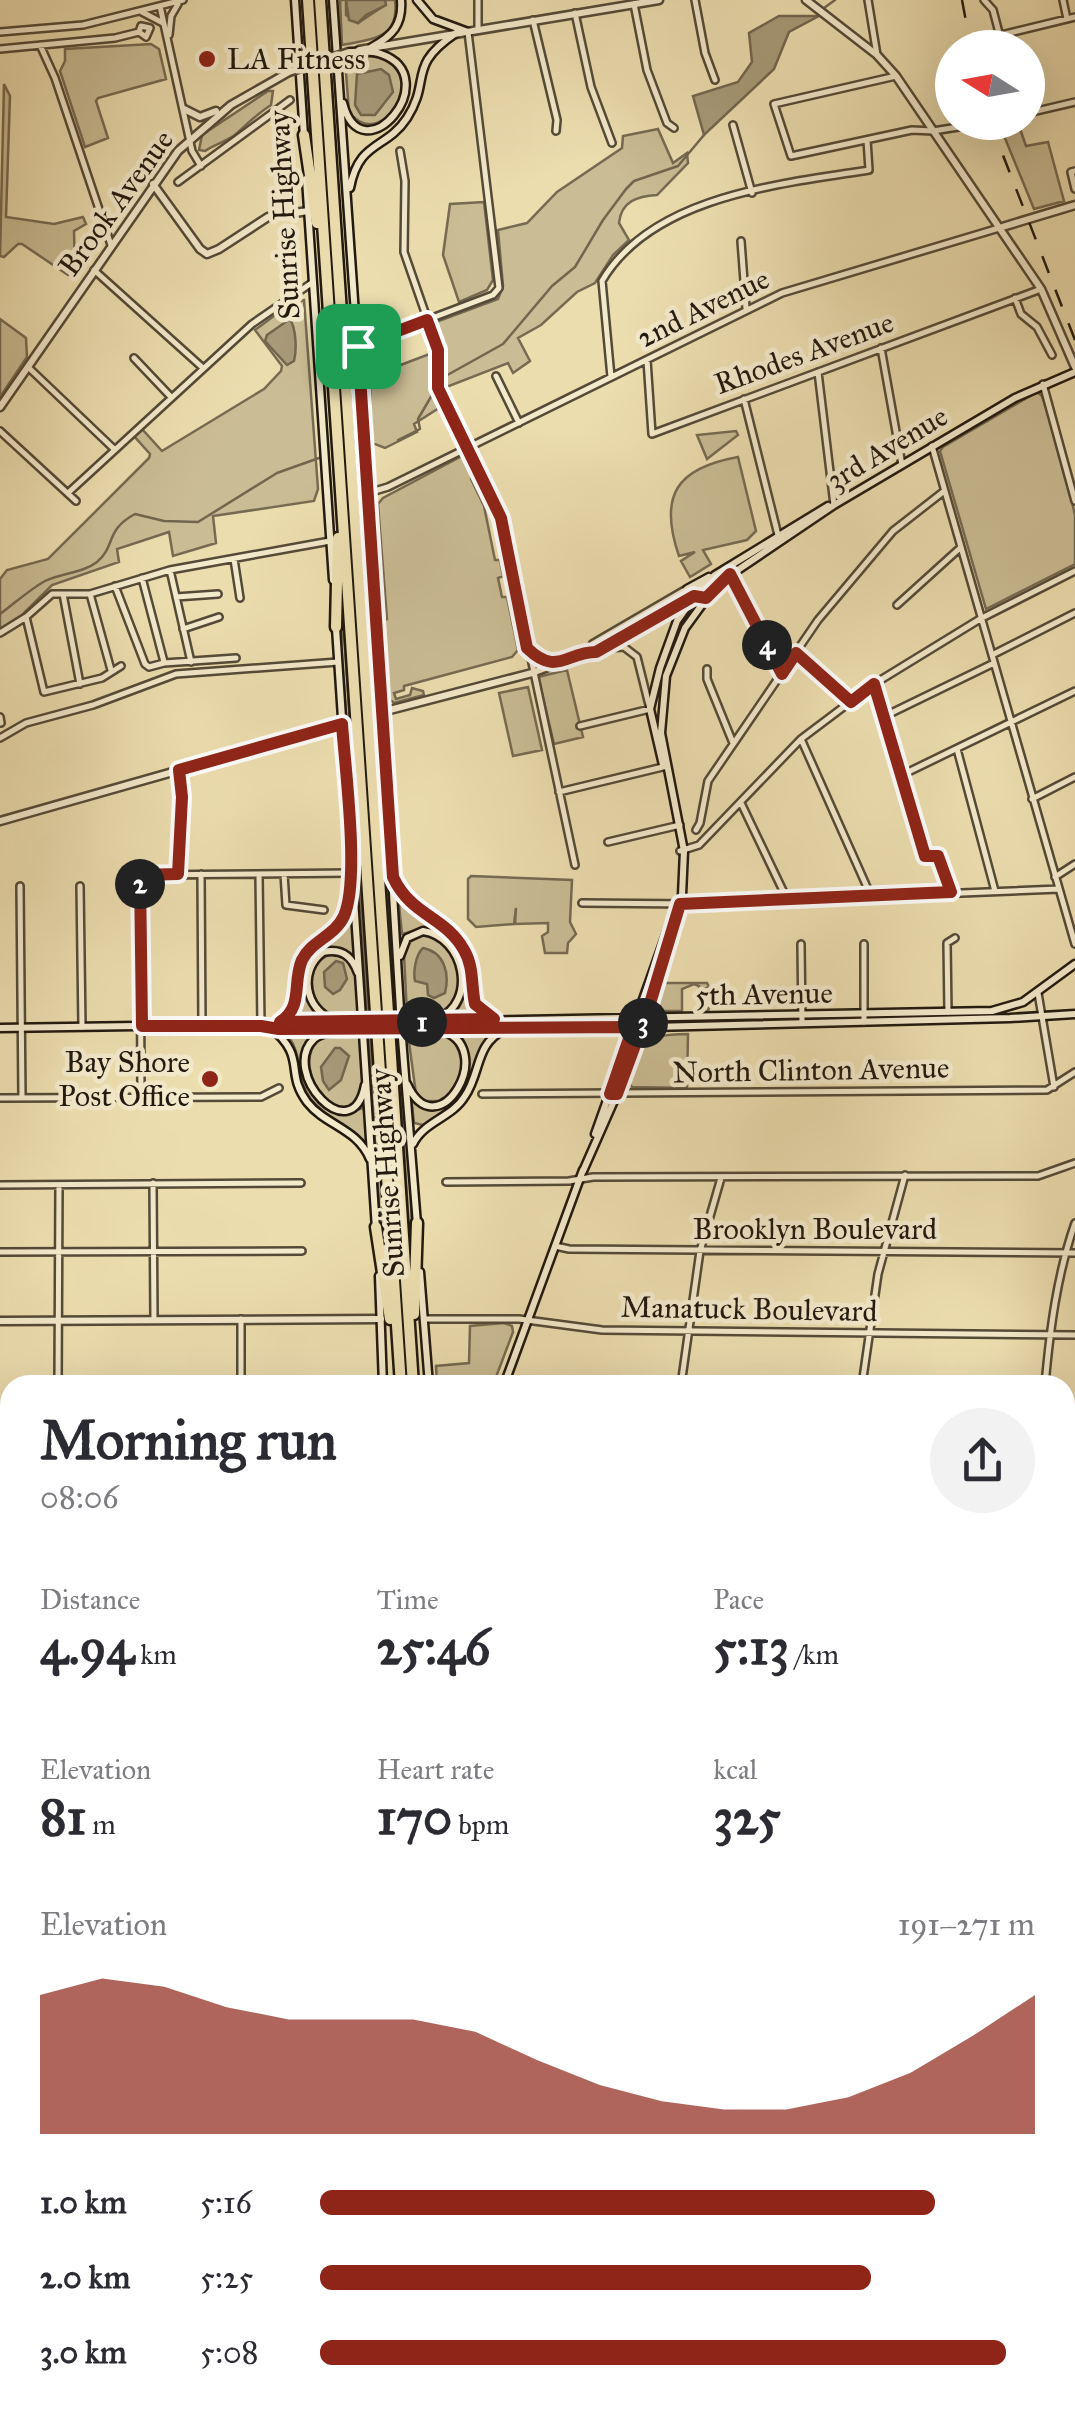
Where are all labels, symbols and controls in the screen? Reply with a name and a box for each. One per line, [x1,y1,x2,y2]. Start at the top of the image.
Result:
north arrow [935,30,1045,140]
map controls [935,30,1045,140]
place label: LA Fitness [227,41,366,77]
marker: LA Fitness [196,48,218,70]
street label: Sunrise Highway [260,109,307,320]
street label: Brook Avenue [51,123,181,283]
street label: 2nd Avenue [631,261,775,355]
pin [316,304,401,389]
street label: Rhodes Avenue [709,304,899,402]
icon: arrive [331,319,386,374]
street label: 3rd Avenue [820,398,954,498]
pin: 4 [742,620,792,670]
text: 4 [759,627,775,662]
pin: 2 [115,859,165,909]
text: 2 [133,866,147,901]
street label: 5th Avenue [695,975,833,1013]
pin: 1 [397,997,447,1047]
pin: 3 [618,998,668,1048]
text: 1 [416,1004,428,1039]
text: 3 [637,1005,649,1040]
place label: Bay Shore Post Office [58,1044,190,1114]
street label: North Clinton Avenue [672,1050,950,1090]
street label: Sunrise Highway [362,1066,412,1279]
marker: Bay Shore Post Office [199,1068,221,1090]
street label: Brooklyn Boulevard [693,1211,937,1247]
street label: Manatuck Boulevard [620,1289,878,1329]
text: Morning run [40,1407,337,1474]
button: share [930,1408,1035,1513]
text: 08:06 [40,1478,119,1517]
text: Distance [40,1582,140,1617]
text: Time [377,1582,439,1617]
text: Pace [713,1582,764,1617]
text: 4.94 [40,1617,134,1678]
text: 25:46 [377,1617,490,1678]
text: 5:13 [713,1617,789,1678]
text: km [134,1637,177,1672]
text: /km [789,1637,839,1672]
text: Elevation [40,1752,151,1787]
text: Heart rate [377,1752,494,1787]
text: kcal [713,1752,757,1787]
text: 81 [40,1787,86,1848]
text: 170 [377,1787,452,1848]
text: 325 [713,1787,781,1848]
text: m [86,1807,116,1842]
text: bpm [452,1807,509,1842]
text: Elevation [40,1905,167,1944]
text: 191–271 m [898,1905,1035,1944]
text: 1.0 km [40,2183,127,2222]
text: 5:16 [200,2183,252,2222]
text: 2.0 km [40,2258,130,2297]
text: 5:25 [200,2258,253,2297]
text: 3.0 km [40,2333,127,2372]
text: 5:08 [200,2333,259,2372]

